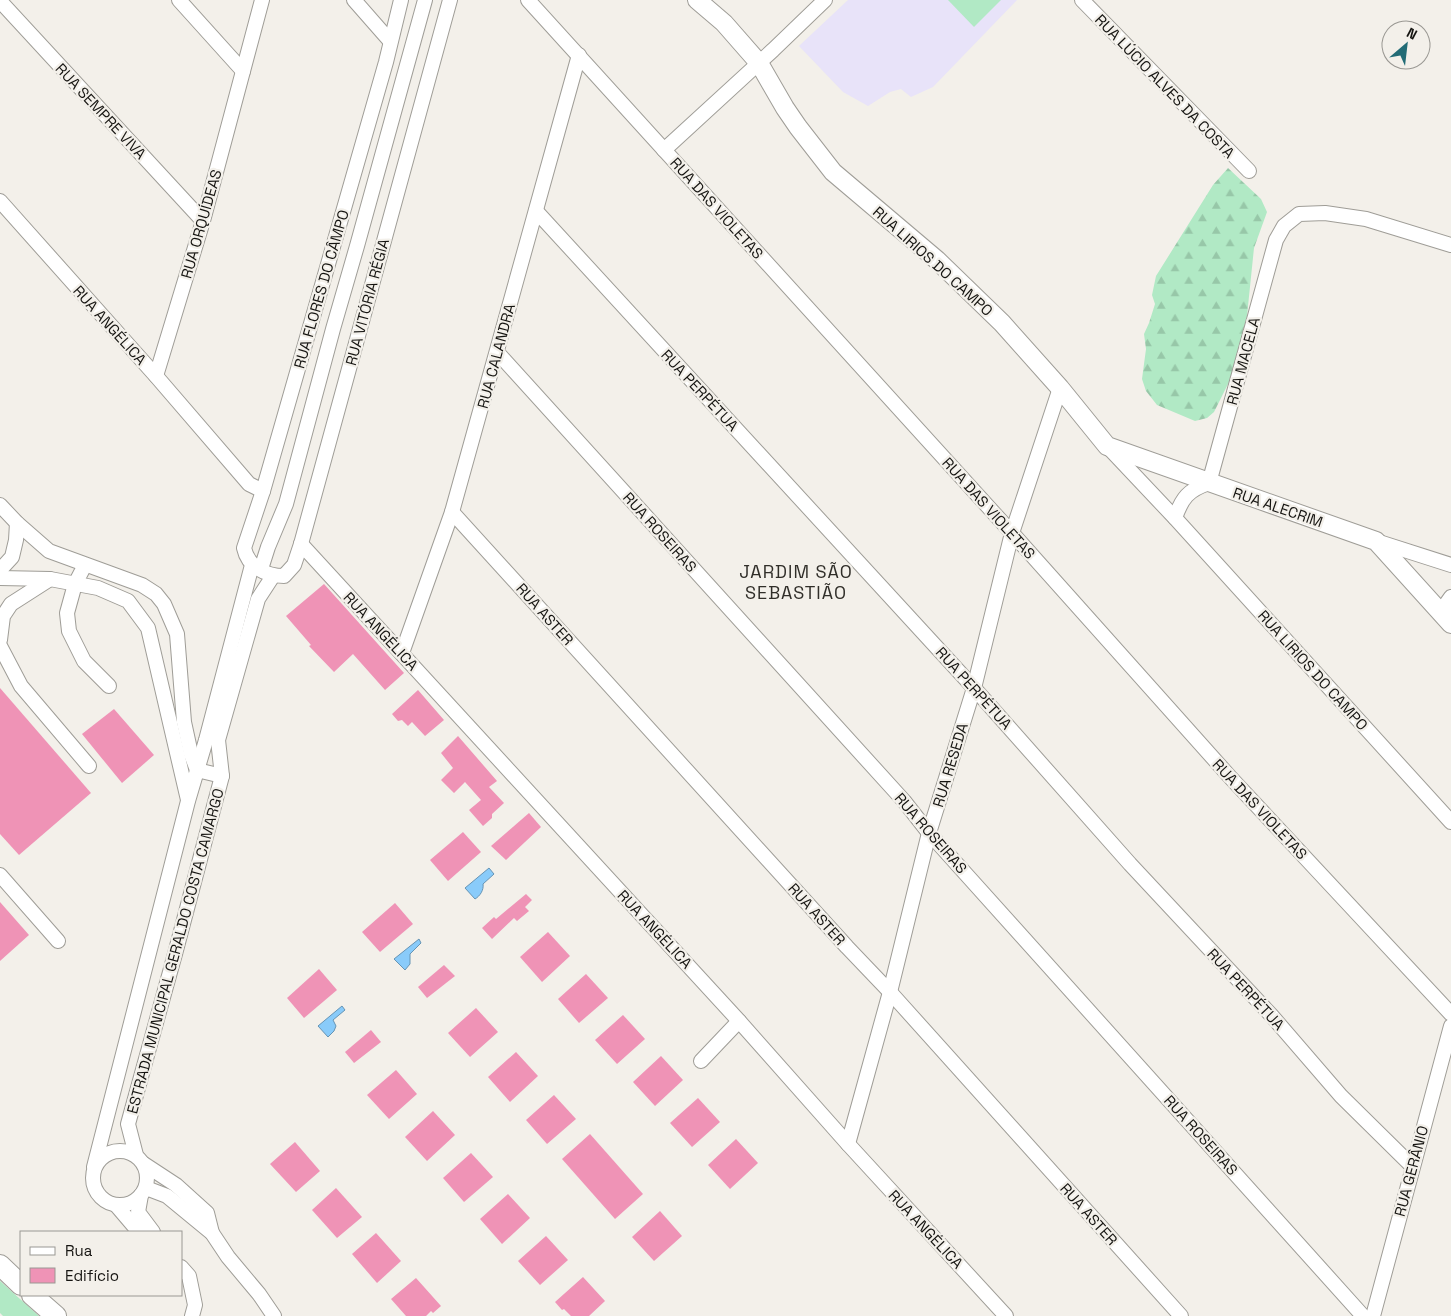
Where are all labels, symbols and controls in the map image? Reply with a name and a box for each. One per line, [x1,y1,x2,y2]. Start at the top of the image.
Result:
street label: RUA LÚCIO ALVES DA COSTA [1091,10,1239,162]
north arrow [1381,20,1431,70]
text: N [1404,23,1420,44]
street label: RUA SEMPRE VIVA [52,59,151,163]
street label: RUA DAS VIOLETAS [666,153,768,263]
street label: RUA ORQUÍDEAS [176,167,226,281]
street label: RUA LIRIOS DO CAMPO [869,202,997,320]
street label: RUA FLORES DO CÂMPO [289,207,353,371]
street label: RUA VITÓRIA RÉGIA [341,236,393,368]
street label: RUA ANGÉLICA [69,281,151,369]
street label: RUA CALANDRA [473,301,519,411]
street label: RUA MACELA [1222,314,1264,407]
street label: RUA PERPÉTUA [657,345,743,435]
street label: RUA DAS VIOLETAS [938,453,1040,563]
street label: RUA ALECRIM [1230,483,1326,531]
street label: RUA ROSEIRAS [619,488,701,576]
district label: JARDIM SÃO SEBASTIÃO [739,560,853,604]
street label: RUA ASTER [512,579,578,649]
street label: RUA ANGÉLICA [340,588,423,675]
street label: RUA LIRIOS DO CAMPO [1254,606,1372,734]
street label: RUA PERPÉTUA [932,643,1016,734]
street label: RUA RESEDA [928,720,972,809]
street label: RUA DAS VIOLETAS [1209,755,1311,863]
street label: ESTRADA MUNICIPAL GERALDO COSTA CAMARGO [122,786,228,1116]
street label: RUA ROSEIRAS [891,789,971,877]
street label: RUA ASTER [784,879,850,949]
street label: RUA ANGÉLICA [614,886,697,973]
street label: RUA PERPÉTUA [1203,944,1289,1034]
street label: RUA ROSEIRAS [1160,1091,1242,1179]
street label: RUA GERÂNIO [1390,1123,1432,1219]
street label: RUA ASTER [1056,1179,1122,1249]
street label: RUA ANGÉLICA [885,1186,968,1273]
legend [20,1231,182,1296]
text: Rua [65,1241,93,1260]
text: Edifício [65,1266,119,1285]

